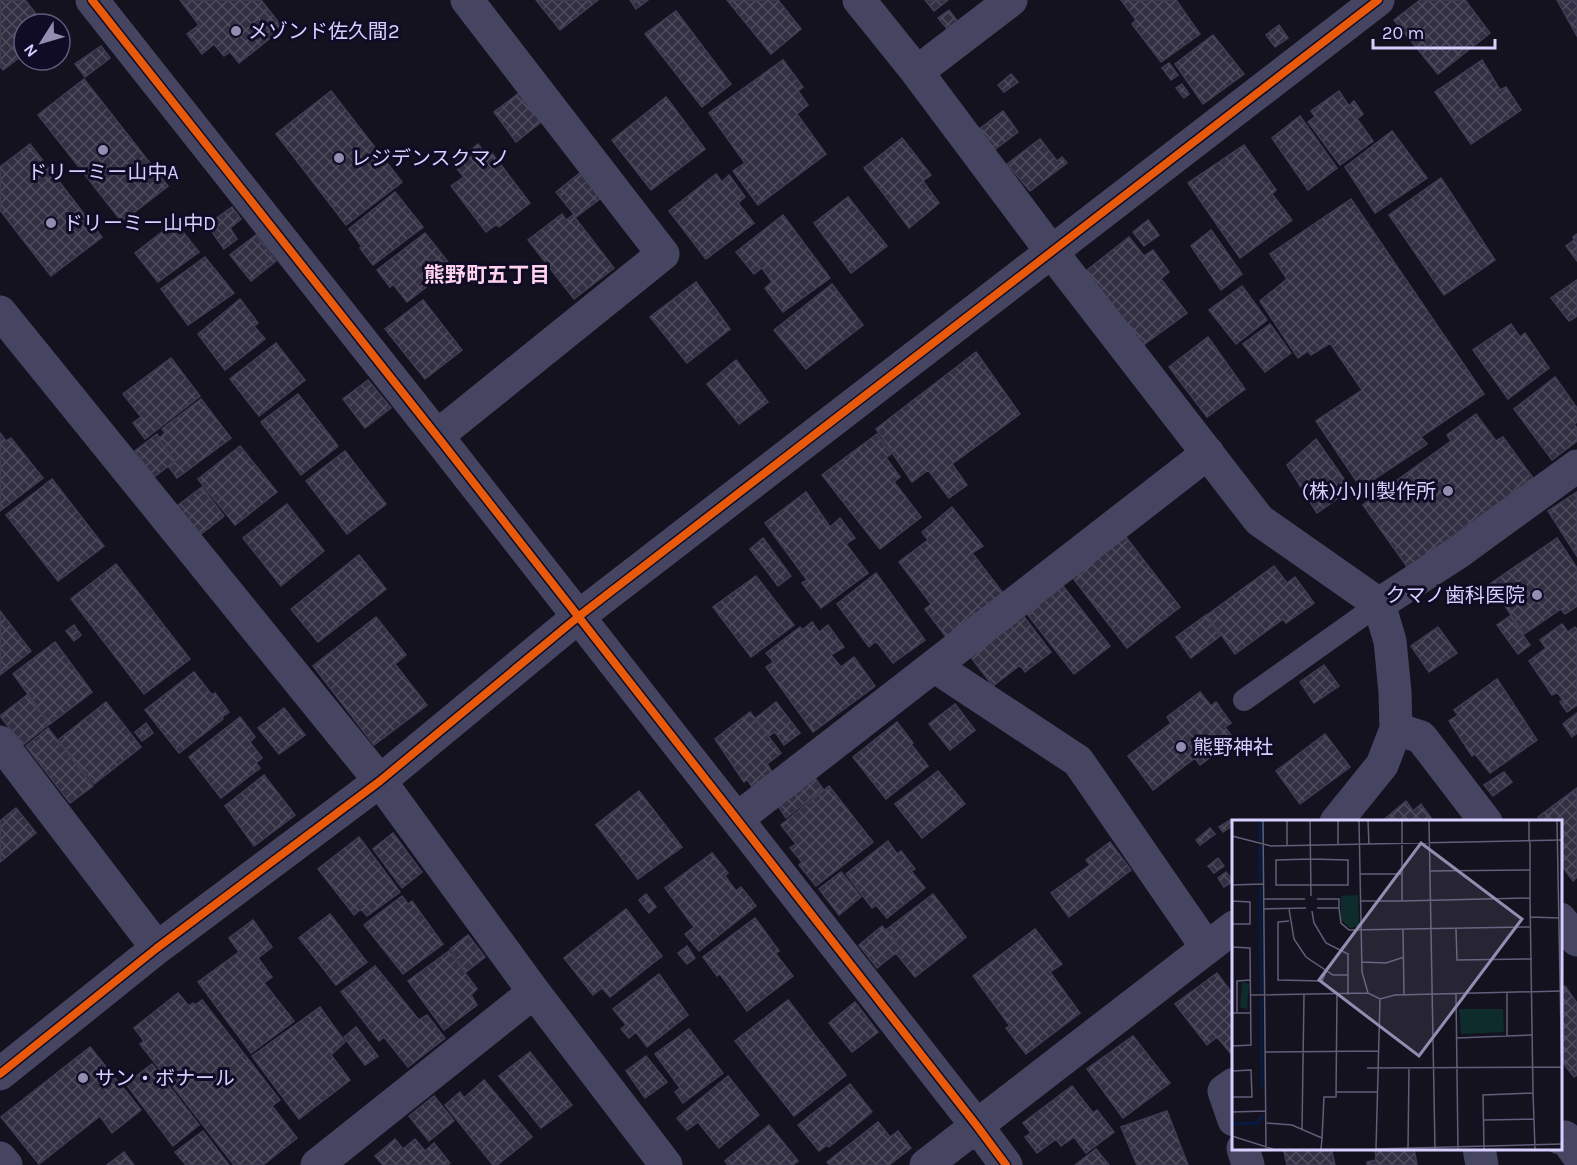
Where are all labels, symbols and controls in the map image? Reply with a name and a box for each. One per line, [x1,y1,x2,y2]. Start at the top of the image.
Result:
north arrow [12,12,72,72]
scale bar [1373,12,1494,50]
place label: メゾンド佐久間2 [248,20,400,43]
text: 20 m [1382,22,1424,44]
marker: メゾンド佐久間2 [229,24,243,38]
text: N [19,40,41,61]
marker: ドリーミー山中A [96,143,110,157]
place label: レジデンスクマノ [351,147,510,170]
marker: レジデンスクマノ [332,151,346,165]
place label: ドリーミー山中A [27,161,179,184]
place label: ドリーミー山中D [63,212,216,235]
marker: ドリーミー山中D [44,216,58,230]
district label: 熊野町五丁目 [424,263,550,287]
place label: (株)小川製作所 [1302,480,1436,503]
marker: (株)小川製作所 [1441,484,1455,498]
place label: クマノ歯科医院 [1386,584,1525,607]
marker: クマノ歯科医院 [1530,588,1544,602]
place label: 熊野神社 [1193,736,1273,759]
marker: 熊野神社 [1174,740,1188,754]
inset map [1232,820,1562,1150]
place label: サン・ボナール [95,1067,235,1090]
marker: サン・ボナール [76,1071,90,1085]

